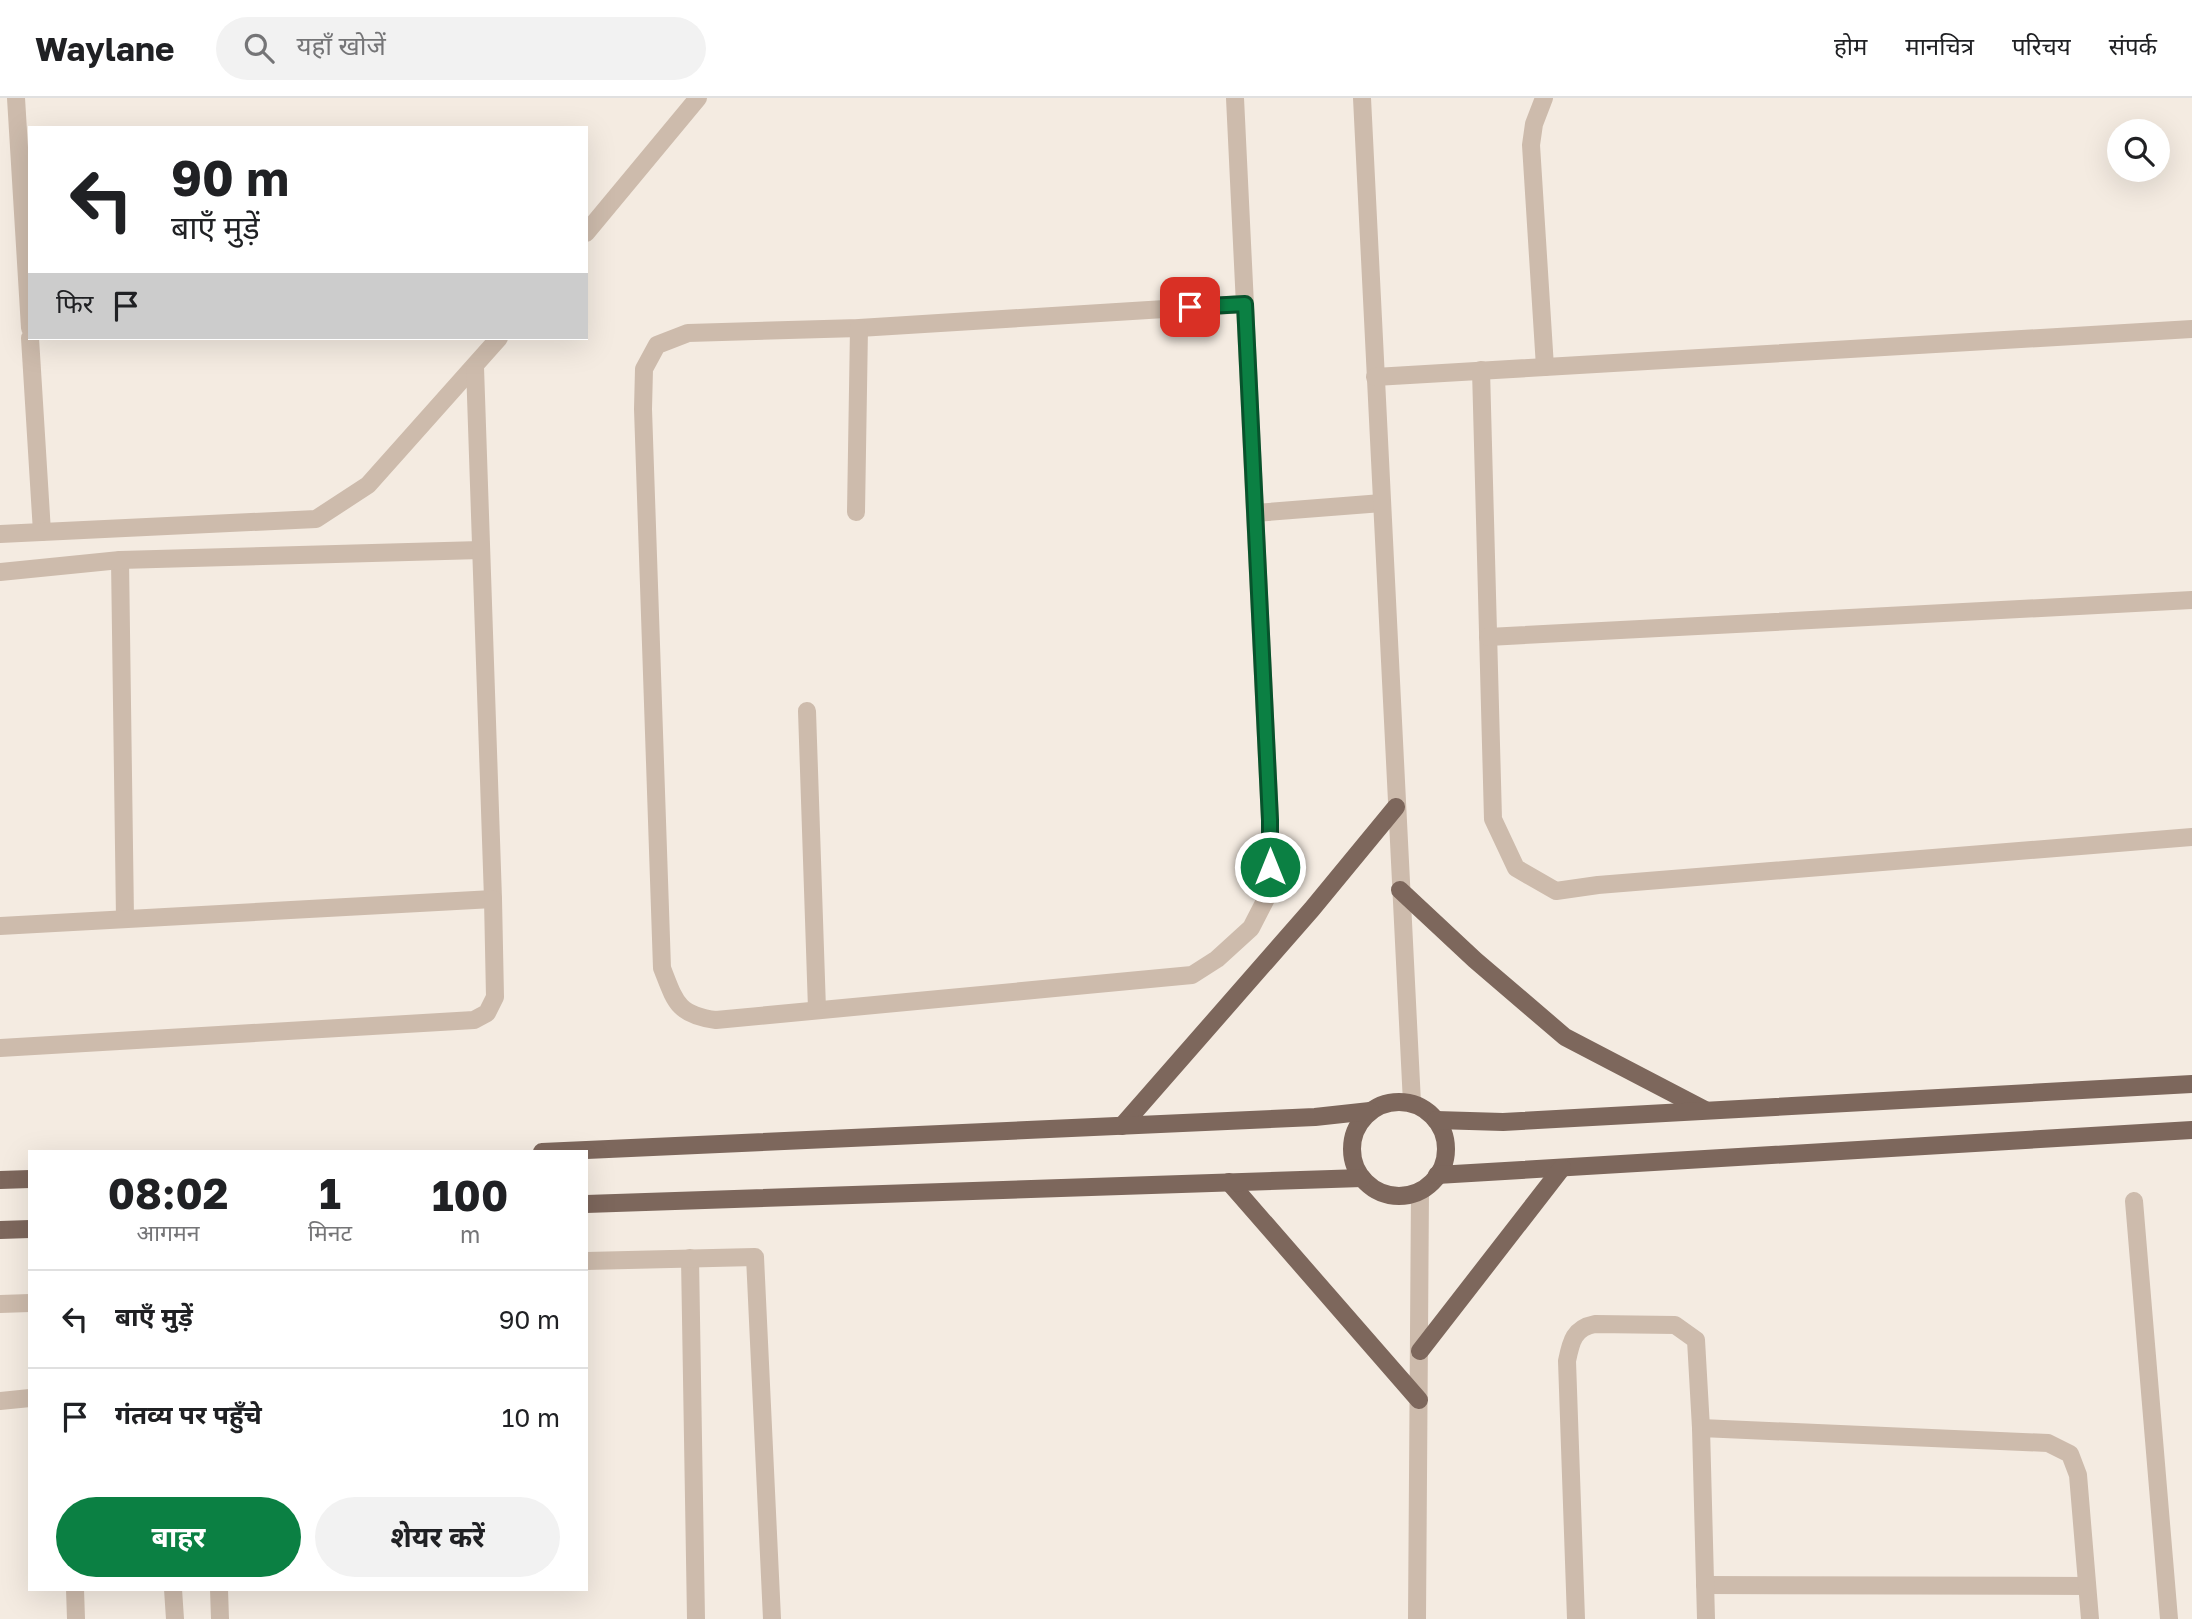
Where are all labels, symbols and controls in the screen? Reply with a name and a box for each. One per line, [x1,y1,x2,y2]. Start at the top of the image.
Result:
search box [216,17,706,80]
text: Waylane [35,29,174,68]
icon: search [240,29,278,67]
text: यहाँ खोजें [296,30,386,61]
text: होम [1834,31,1867,60]
text: मानचित्र [1905,31,1974,60]
text: परिचय [2012,31,2071,60]
text: संपर्क [2109,31,2157,60]
map controls [2107,119,2170,182]
button: search [2107,119,2170,182]
text: 90 m [171,148,289,207]
icon: left [56,154,147,245]
text: बाएँ मुड़ें [171,208,260,246]
pin [1160,277,1220,337]
icon: arrive [107,287,145,325]
text: फिर [56,288,93,319]
icon: arrive [1171,288,1209,326]
position arrow [1233,830,1307,904]
text: 08:02 [108,1168,228,1218]
text: 1 [319,1168,341,1218]
text: 100 [432,1170,508,1220]
text: आगमन [137,1218,200,1246]
text: मिनट [308,1218,352,1246]
text: m [460,1220,480,1248]
icon: left [56,1300,94,1338]
text: बाएँ मुड़ें [115,1301,193,1332]
text: 90 m [499,1304,560,1335]
icon: arrive [56,1398,94,1436]
text: गंतव्य पर पहुँचे [115,1399,262,1430]
text: 10 m [502,1402,560,1433]
button: बाहर [56,1497,301,1577]
button: शेयर करें [315,1497,560,1577]

